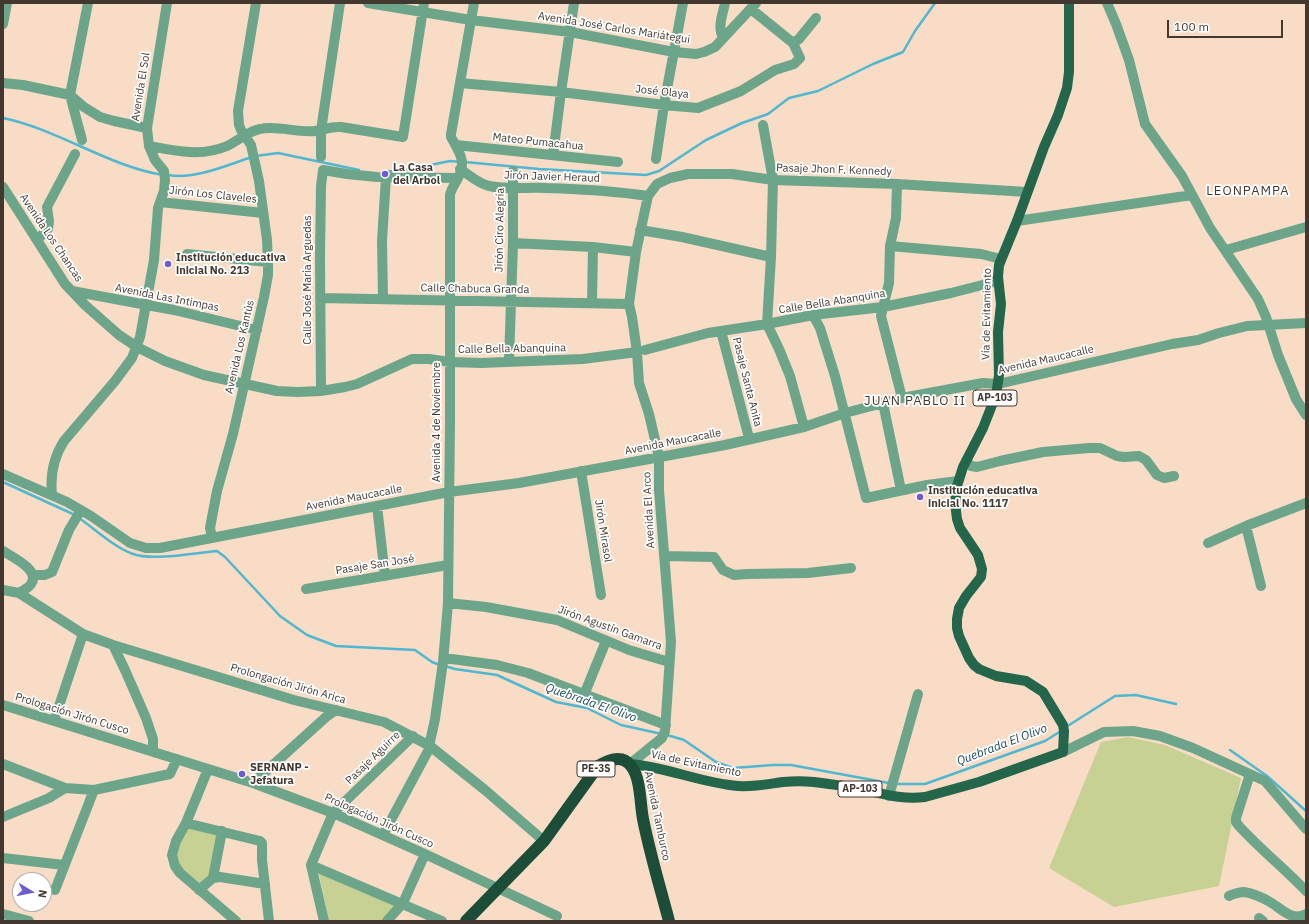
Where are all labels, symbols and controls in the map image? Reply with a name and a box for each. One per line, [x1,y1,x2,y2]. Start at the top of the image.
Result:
street label: Avenida José Carlos Mariátegui [537,9,691,47]
scale bar [1169,12,1285,38]
text: 100 m [1174,19,1209,34]
street label: Avenida El Sol [129,52,153,122]
street label: José Olaya [635,83,689,101]
street label: Mateo Pumacahua [492,131,584,153]
place label: La Casa del Arbol [393,161,440,187]
street label: Pasaje Jhon F. Kennedy [776,161,892,179]
marker: La Casa del Arbol [380,169,390,179]
street label: Jirón Javier Heraud [504,169,600,185]
district label: LEONPAMPA [1206,183,1290,199]
street label: Jirón Los Claveles [168,184,258,206]
street label: Jirón Ciro Alegría [493,188,507,272]
street label: Avenida Los Chancas [17,191,85,285]
street label: Calle José María Arguedas [301,215,315,345]
place label: Institución educativa inicial No. 213 [176,251,286,277]
marker: Institución educativa inicial No. 213 [163,259,173,269]
street label: Vía de Evitamiento [980,268,994,360]
street label: Avenida Las Intimpas [114,281,220,315]
street label: Calle Chabuca Granda [420,281,530,297]
street label: Calle Bella Abanquina [778,287,886,317]
street label: Avenida Los Kantús [223,299,257,395]
street label: Pasaje Santa Anita [730,336,764,428]
street label: Calle Bella Abanquina [458,341,566,357]
street label: Avenida Maucacalle [997,343,1095,377]
street label: Avenida 4 de Noviembre [430,362,444,482]
road number: AP-103 [973,390,1017,406]
district label: JUAN PABLO II [864,393,966,409]
street label: Avenida Maucacalle [624,426,722,458]
street label: Avenida El Arco [640,471,658,549]
street label: Avenida Maucacalle [305,482,403,514]
place label: Institución educativa inicial No. 1117 [928,484,1038,510]
marker: Institución educativa inicial No. 1117 [915,492,925,502]
street label: Jirón Mirasol [592,499,614,563]
street label: Pasaje San José [335,552,415,578]
street label: Jirón Agustín Gamarra [556,603,664,653]
street label: Prolongación Jirón Arica [229,661,347,707]
water label: Quebrada El Olivo [543,681,639,725]
street label: Prologación Jirón Cusco [14,690,130,738]
water label: Quebrada El Olivo [955,721,1049,769]
street label: Pasaje Aguirre [343,729,403,787]
street label: Vía de Evitamiento [650,748,742,780]
place label: SERNANP - Jefatura [250,761,309,787]
road number: PE-3S [577,761,615,777]
marker: SERNANP - Jefatura [237,769,247,779]
street label: Avenida Tamburco [641,770,673,862]
road number: AP-103 [838,781,882,797]
street label: Prologación Jirón Cusco [322,791,436,851]
north arrow [12,872,52,912]
text: N [35,889,50,899]

